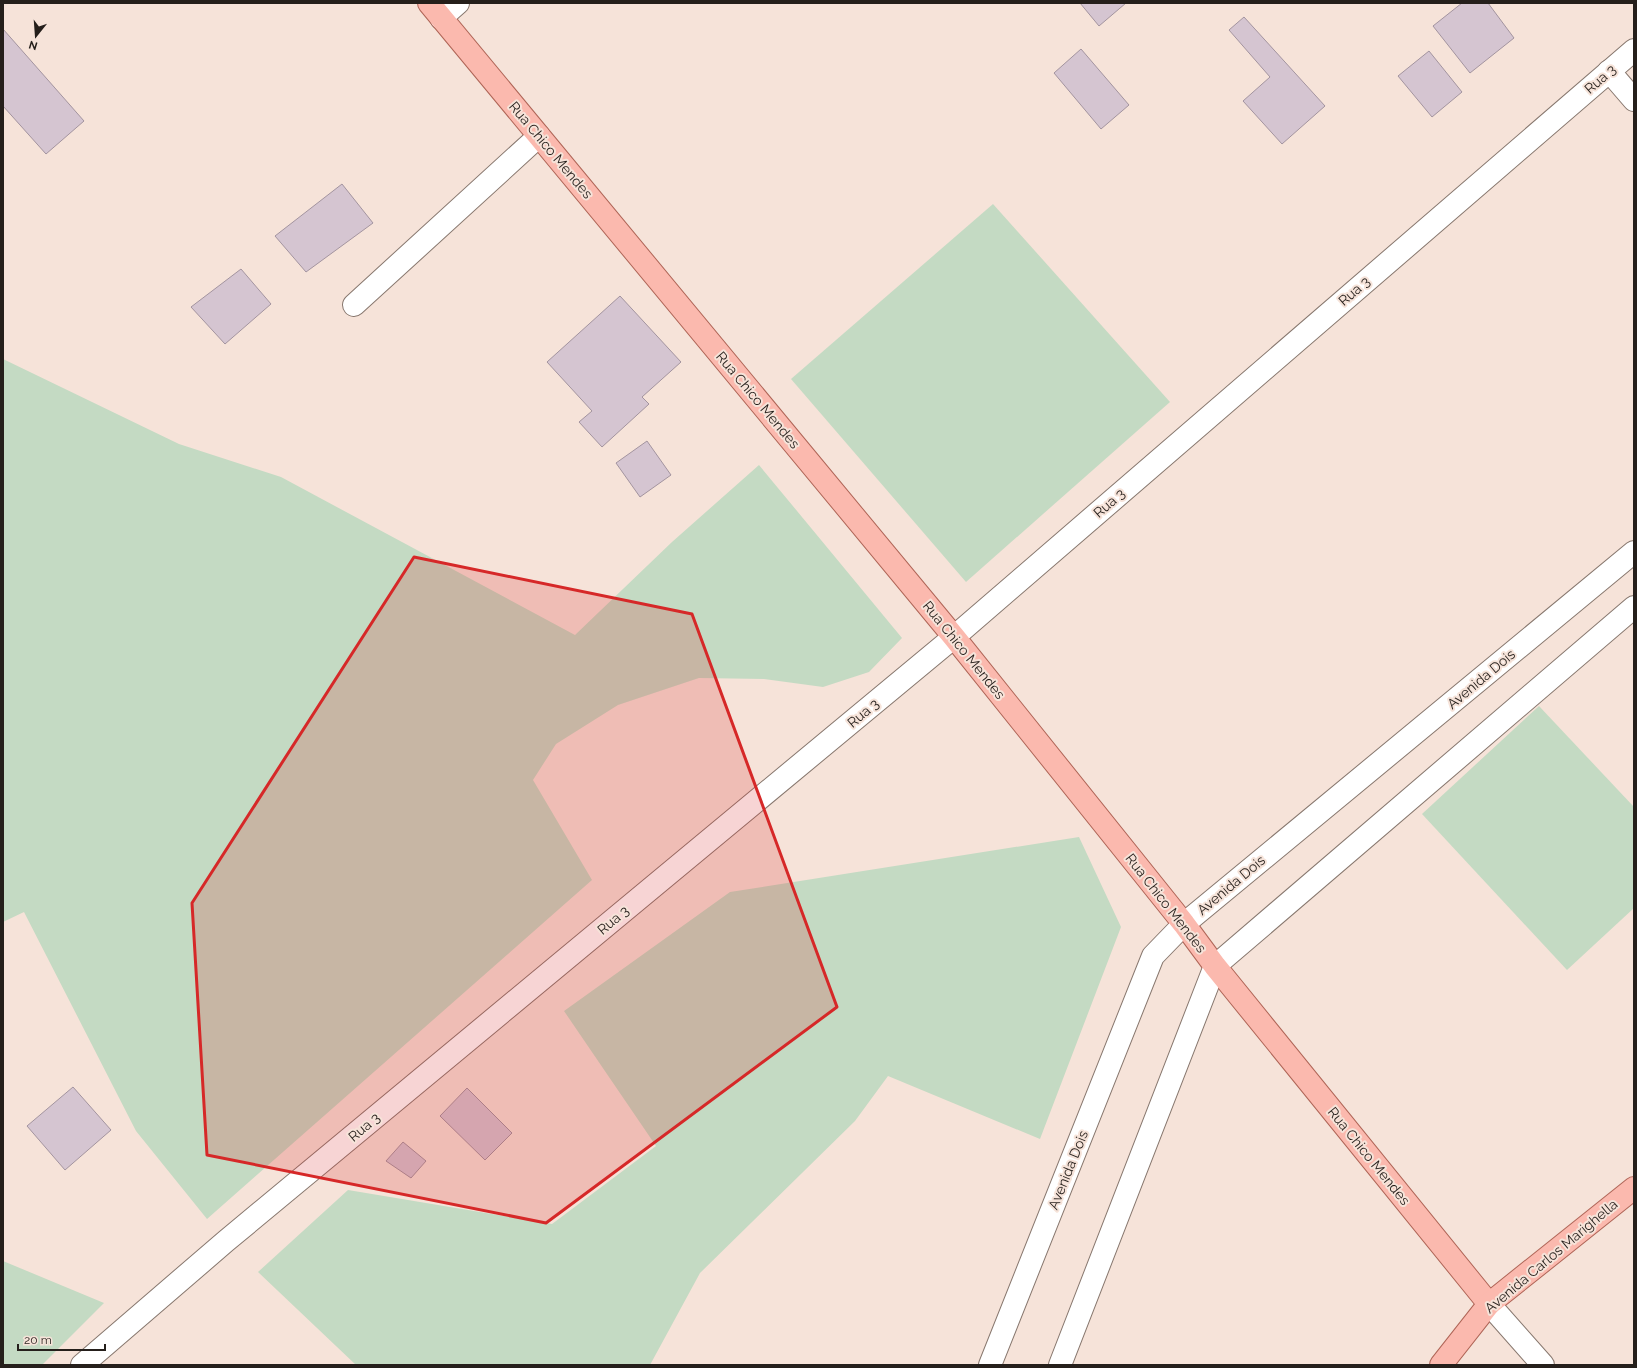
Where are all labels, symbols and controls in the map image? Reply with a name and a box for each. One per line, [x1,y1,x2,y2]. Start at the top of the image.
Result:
north arrow [16,16,56,56]
text: N [27,38,39,53]
street label: Rua 3 [1581,61,1619,97]
street label: Rua Chico Mendes [506,98,596,202]
street label: Rua 3 [1335,273,1373,309]
street label: Rua Chico Mendes [713,348,803,452]
street label: Rua 3 [1090,485,1128,521]
street label: Rua Chico Mendes [920,598,1008,702]
street label: Avenida Dois [1444,646,1518,712]
street label: Rua 3 [844,695,882,731]
street label: Rua Chico Mendes [1122,850,1210,956]
street label: Avenida Dois [1194,852,1268,918]
street label: Rua 3 [594,902,632,938]
street label: Rua Chico Mendes [1325,1104,1413,1208]
street label: Rua 3 [345,1109,383,1145]
street label: Avenida Dois [1045,1128,1091,1212]
street label: Avenida Carlos Marighella [1481,1196,1621,1316]
scale bar [18,1326,105,1352]
text: 20 m [24,1333,52,1347]

